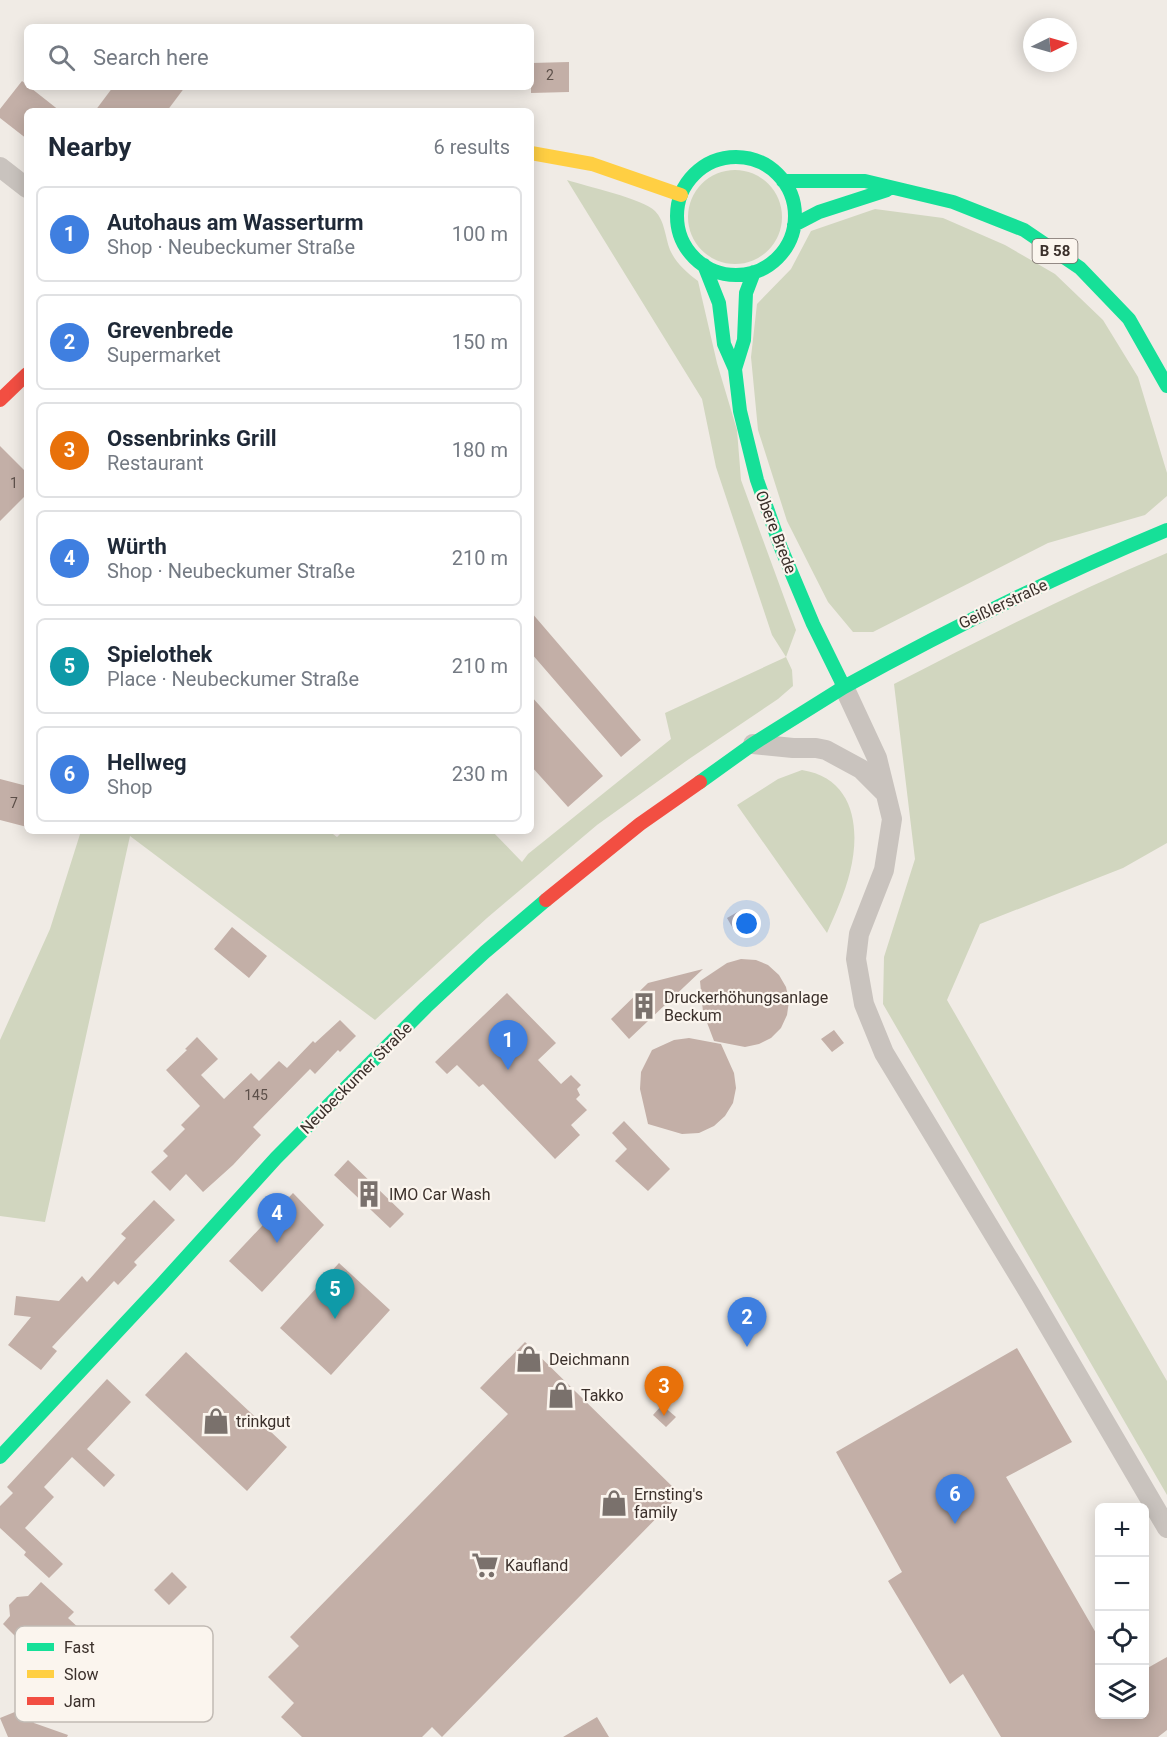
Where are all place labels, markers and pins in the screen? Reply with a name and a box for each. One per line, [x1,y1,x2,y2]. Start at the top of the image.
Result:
place label: Druckerhöhungsanlage Beckum [664,988,828,1025]
building icon: Druckerhöhungsanlage Beckum [629,991,659,1021]
pin: 1 [488,1020,528,1070]
building icon: IMO Car Wash [354,1179,384,1209]
place label: IMO Car Wash [389,1185,491,1204]
pin: 4 [258,1194,296,1243]
pin: 5 [316,1270,354,1319]
pin: 2 [728,1298,766,1347]
shop icon: Deichmann [514,1344,544,1374]
place label: Deichmann [549,1350,629,1369]
pin: 3 [644,1366,684,1416]
shop icon: Takko [546,1380,576,1410]
place label: Takko [581,1386,624,1405]
shop icon: trinkgut [201,1406,231,1436]
place label: trinkgut [236,1412,290,1431]
pin: 6 [936,1474,974,1524]
place label: Ernsting's family [634,1485,703,1522]
shop icon: Ernsting's family [599,1488,629,1518]
supermarket icon: Kaufland [470,1550,500,1580]
place label: Kaufland [505,1556,568,1575]

